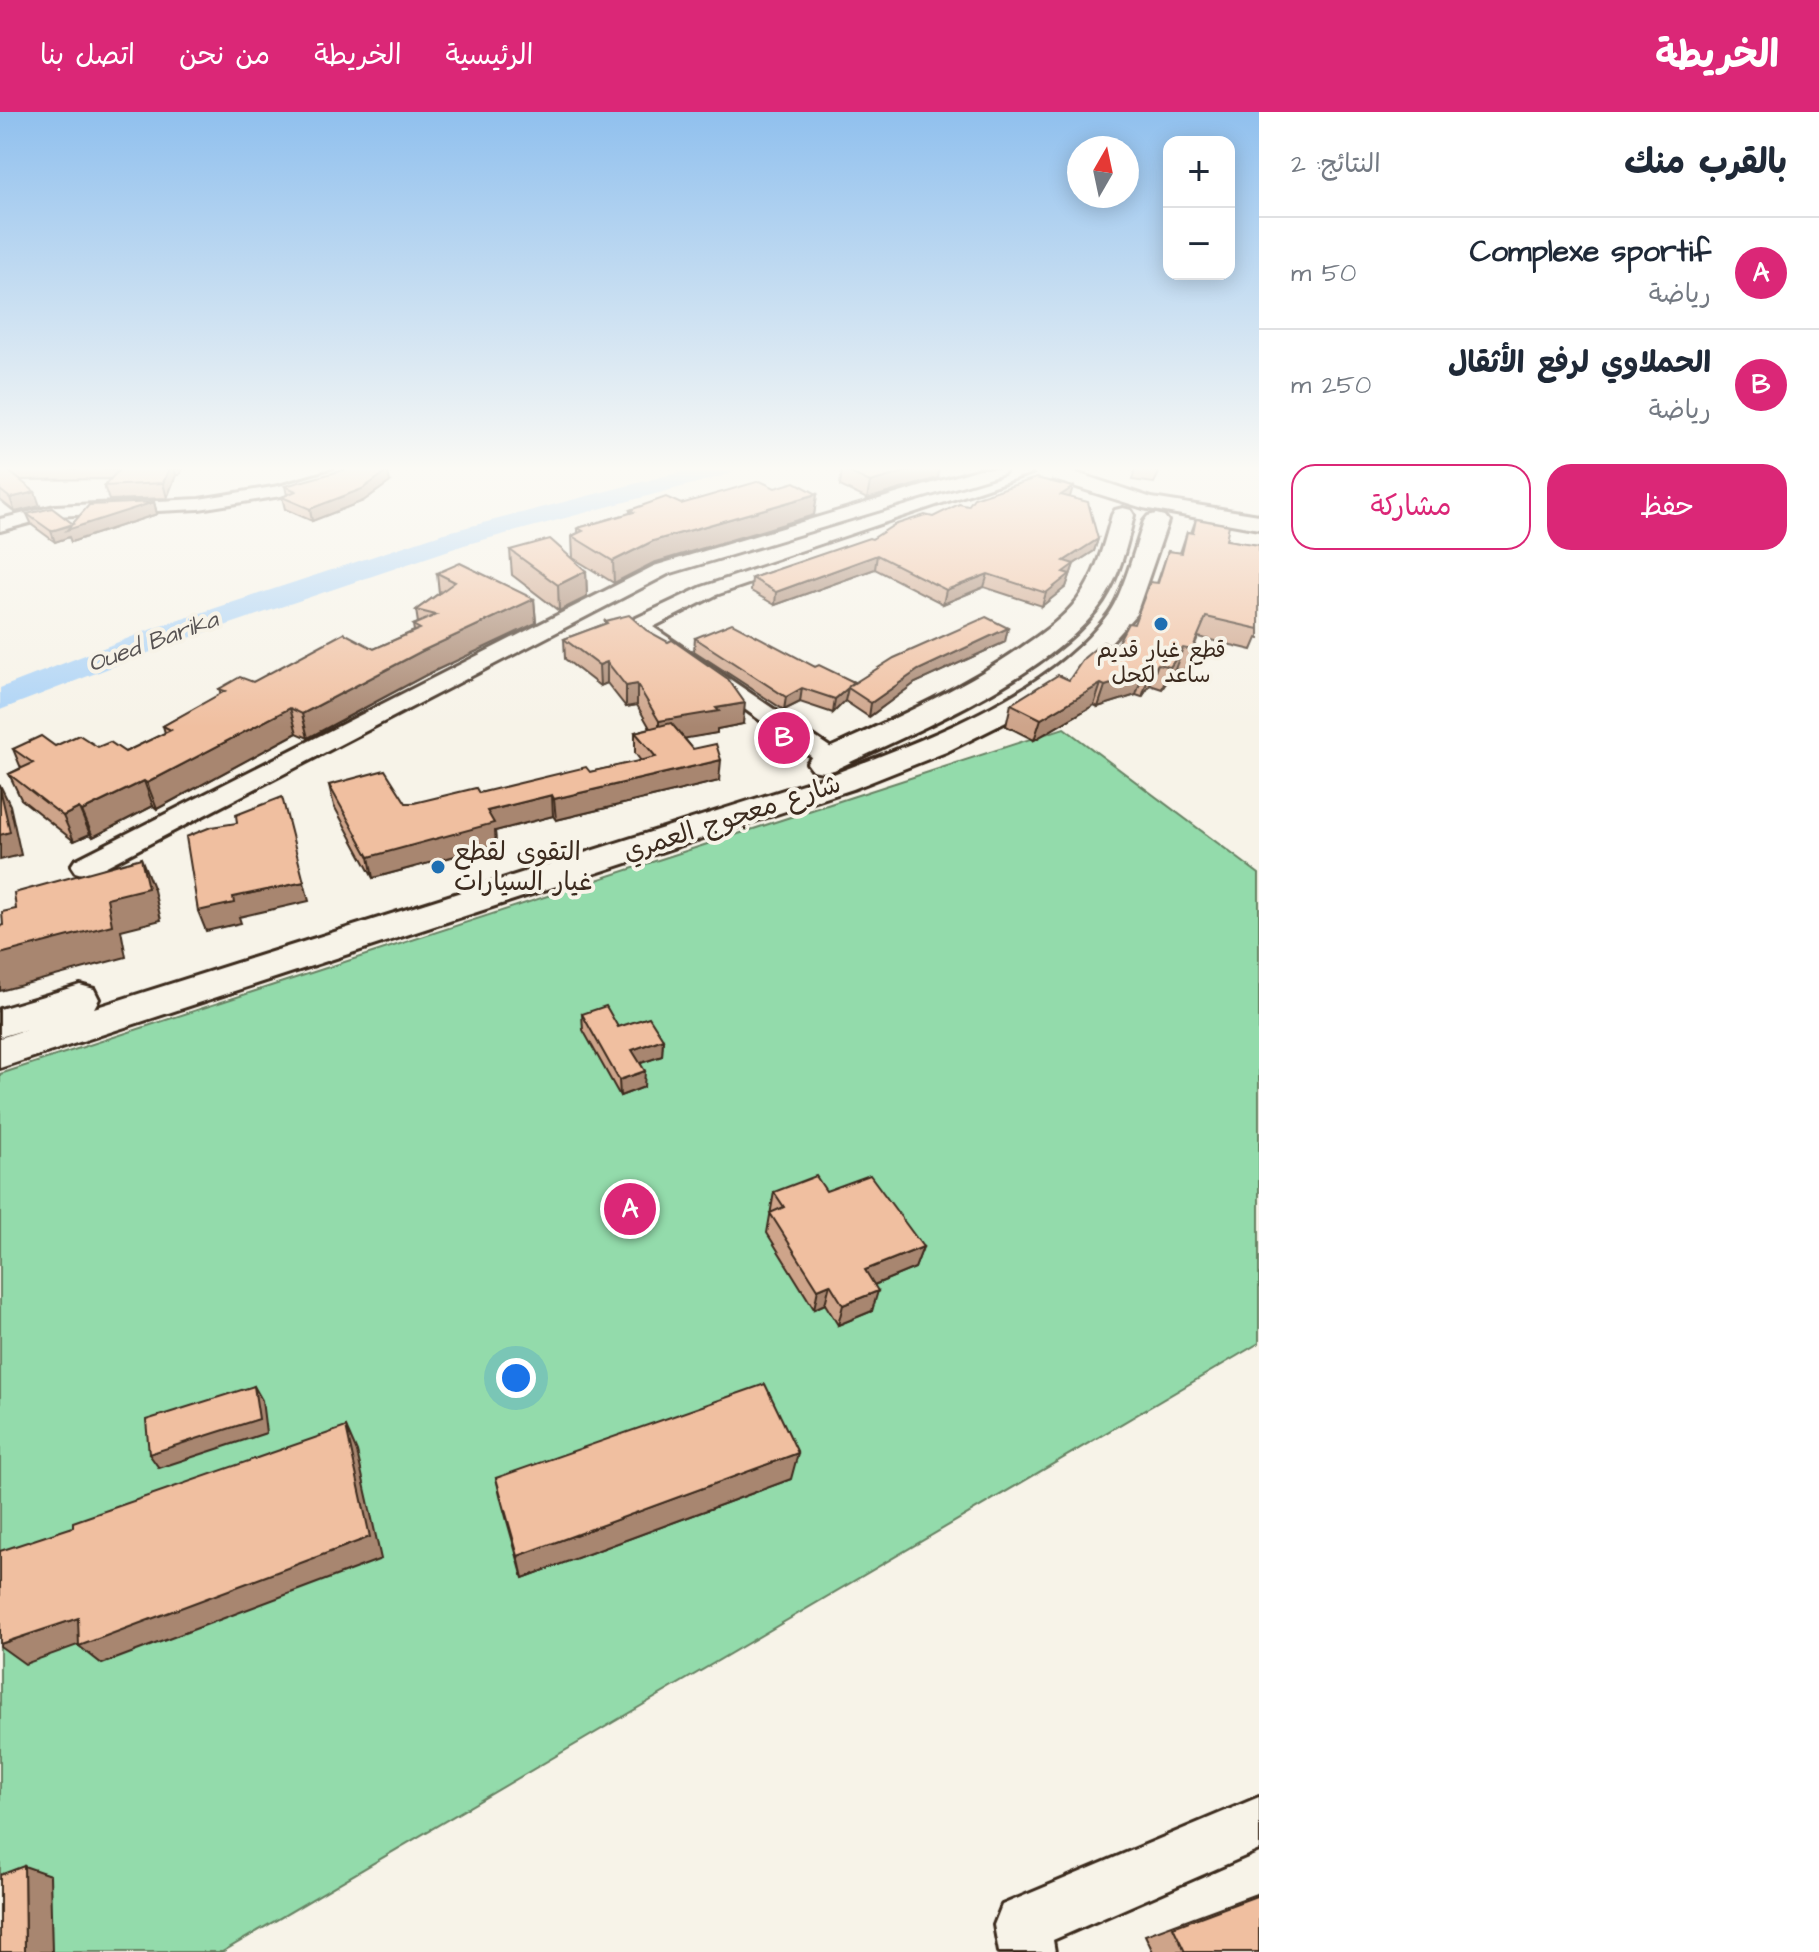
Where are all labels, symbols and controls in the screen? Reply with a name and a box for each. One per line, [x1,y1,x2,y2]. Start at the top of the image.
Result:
text: الخريطة [1655,30,1779,82]
text: اتصل بنا [40,36,135,75]
text: من نحن [179,36,270,75]
text: الخريطة [314,36,402,75]
text: الرئيسية [446,36,533,75]
north arrow [1067,136,1139,208]
map controls [1163,136,1235,280]
button: + [1163,136,1235,208]
text: بالقرب منك [1624,139,1787,187]
text: النتائج: 2 [1291,146,1381,182]
button: − [1163,208,1235,280]
text: Complexe sportif [1470,231,1711,273]
text: 50 m [1291,255,1356,291]
text: A [1753,255,1769,291]
text: رياضة [1649,276,1711,312]
text: الحملاوي لرفع الأثقال [1448,342,1711,384]
text: 250 m [1291,367,1371,403]
text: B [1752,367,1770,403]
text: رياضة [1649,392,1711,428]
button: مشاركة [1291,464,1531,550]
button: حفظ [1547,464,1787,550]
water label: Oued Barika [83,602,225,681]
marker: قطع غيار قديم ساعد لكحل [1152,615,1170,633]
place label: قطع غيار قديم ساعد لكحل [1096,635,1226,691]
pin: B [758,708,810,768]
street label: شارع معجوج العمري [619,766,845,870]
place label: التقوى لقطع غيار السيارات [454,834,592,900]
marker: التقوى لقطع غيار السيارات [429,858,447,876]
pin: A [604,1179,656,1239]
your location [496,1358,536,1398]

